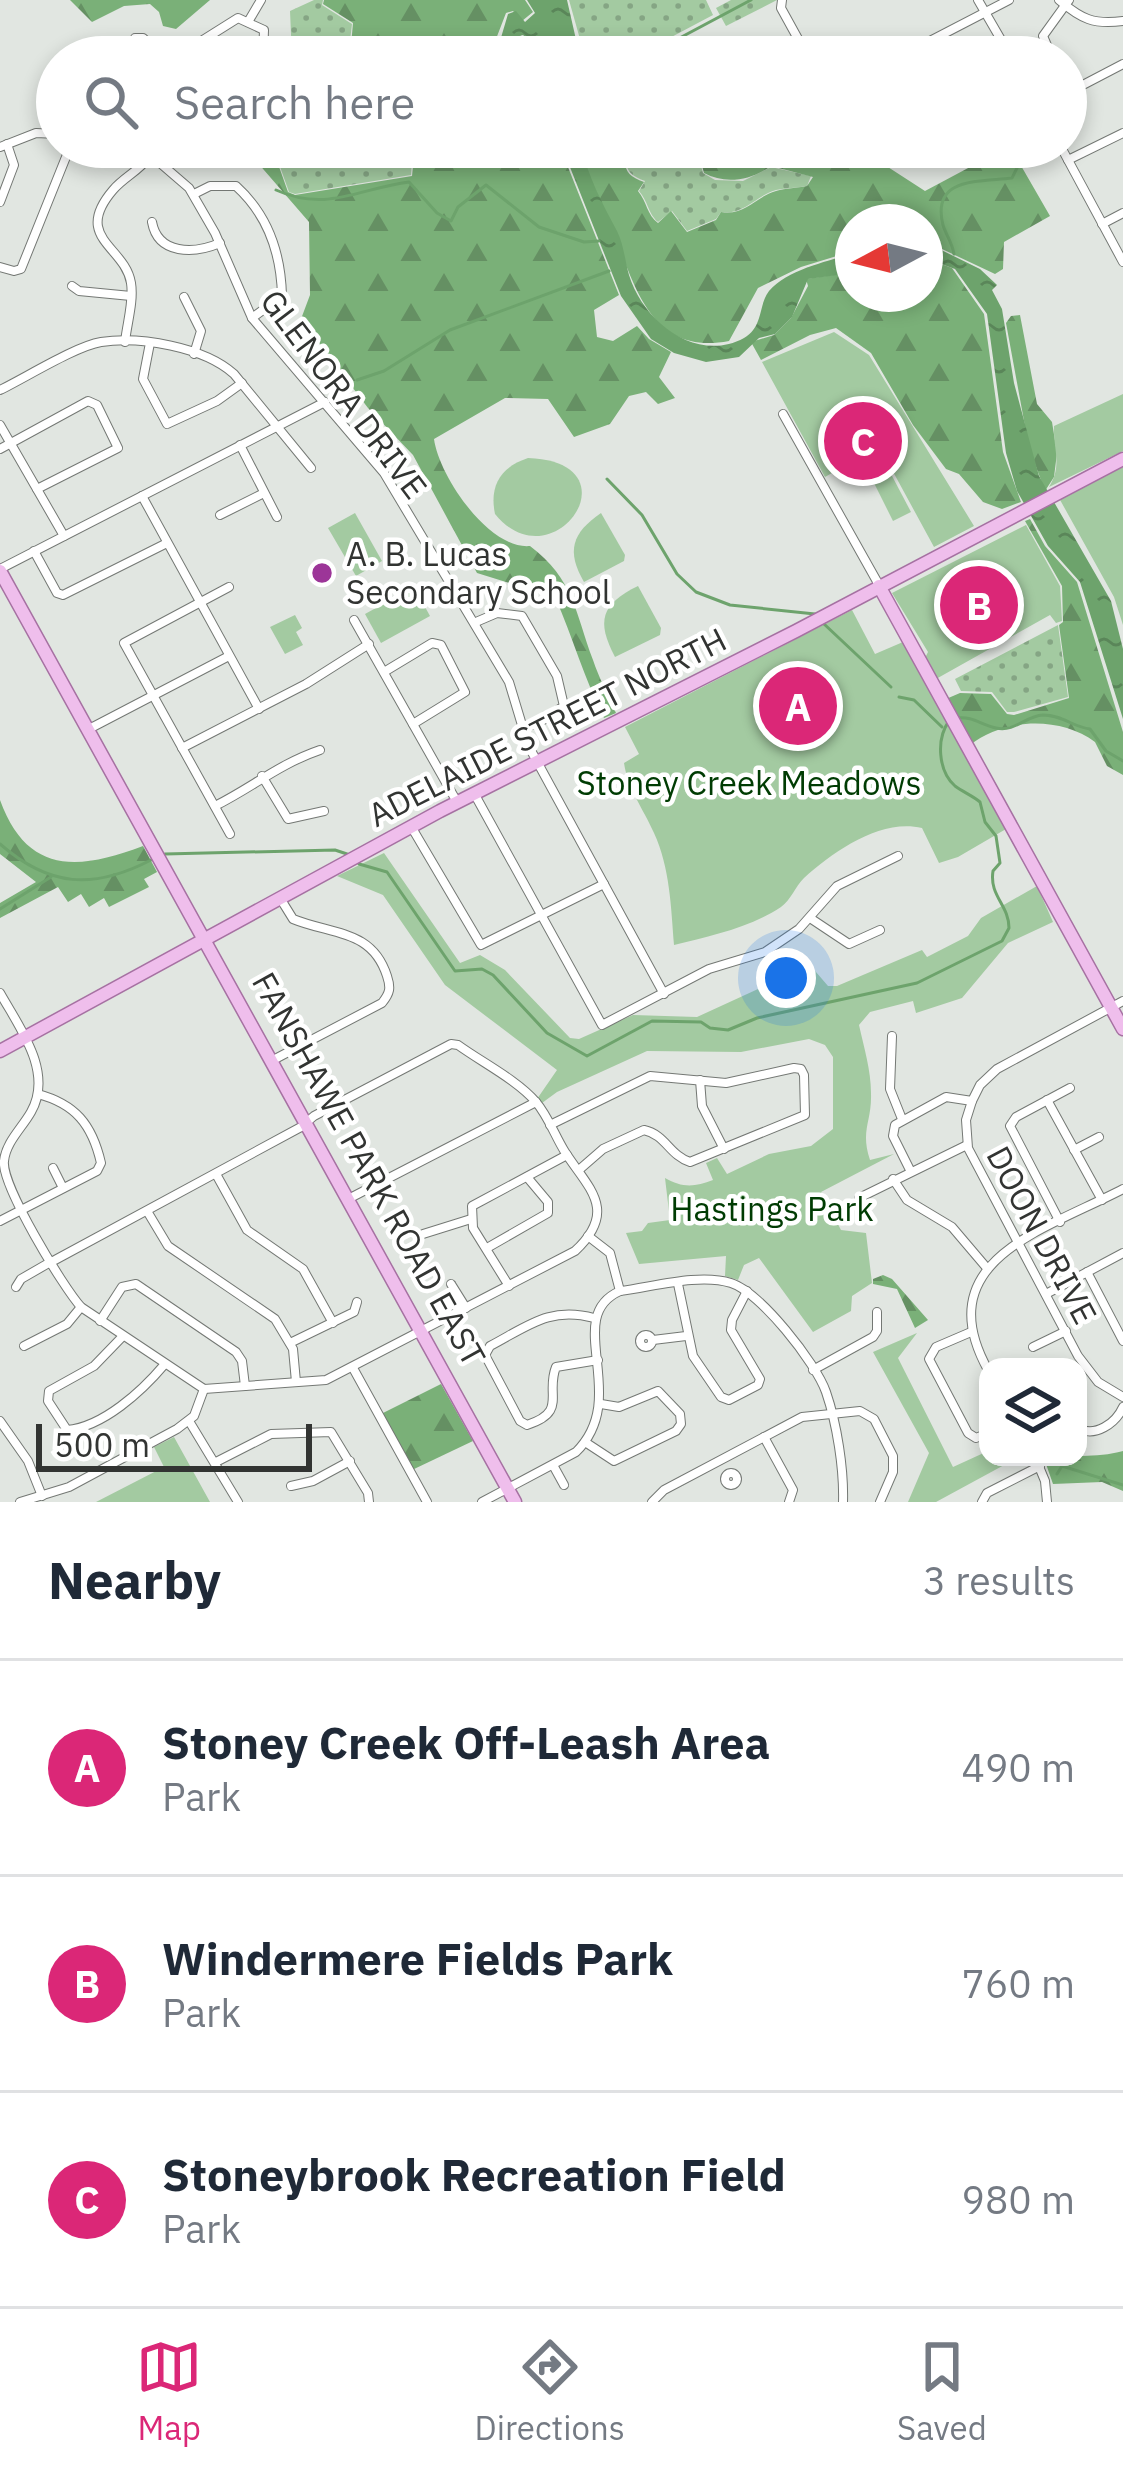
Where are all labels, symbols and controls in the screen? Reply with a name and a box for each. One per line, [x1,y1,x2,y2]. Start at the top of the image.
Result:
search box [36,36,1087,168]
icon: search [78,69,144,135]
text: Search here [174,73,415,131]
north arrow [835,204,943,312]
street label: GLENORA DRIVE [252,280,437,507]
pin: C [824,396,902,486]
place label: A. B. Lucas Secondary School [346,532,611,613]
marker: A. B. Lucas Secondary School [309,560,335,586]
pin: B [940,560,1018,650]
street label: ADELAIDE STREET NORTH [360,617,733,836]
pin: A [759,661,837,751]
park label: Stoney Creek Meadows [576,761,922,804]
your location [756,948,816,1008]
street label: FANSHAWE PARK ROAD EAST [243,964,496,1373]
street label: DOON DRIVE [977,1138,1107,1331]
park label: Hastings Park [670,1187,874,1230]
map controls [979,1358,1087,1466]
button: layers [979,1358,1087,1466]
scale bar [36,1418,312,1471]
text: 500 m [54,1423,150,1466]
text: Nearby [48,1547,221,1613]
text: 3 results [923,1555,1075,1606]
text: Stoney Creek Off-Leash Area [162,1713,770,1771]
text: A [74,1742,100,1793]
text: 490 m [962,1742,1075,1793]
text: Park [162,1771,241,1822]
text: Windermere Fields Park [162,1929,673,1987]
text: B [74,1958,100,2009]
text: 760 m [962,1958,1075,2009]
text: Park [162,1987,241,2038]
text: Stoneybrook Recreation Field [162,2145,786,2203]
text: C [74,2174,100,2225]
text: 980 m [962,2174,1075,2225]
text: Park [162,2203,241,2254]
tab: Map [136,2334,202,2449]
tab: Directions [475,2334,625,2449]
tab: Saved [897,2334,987,2449]

